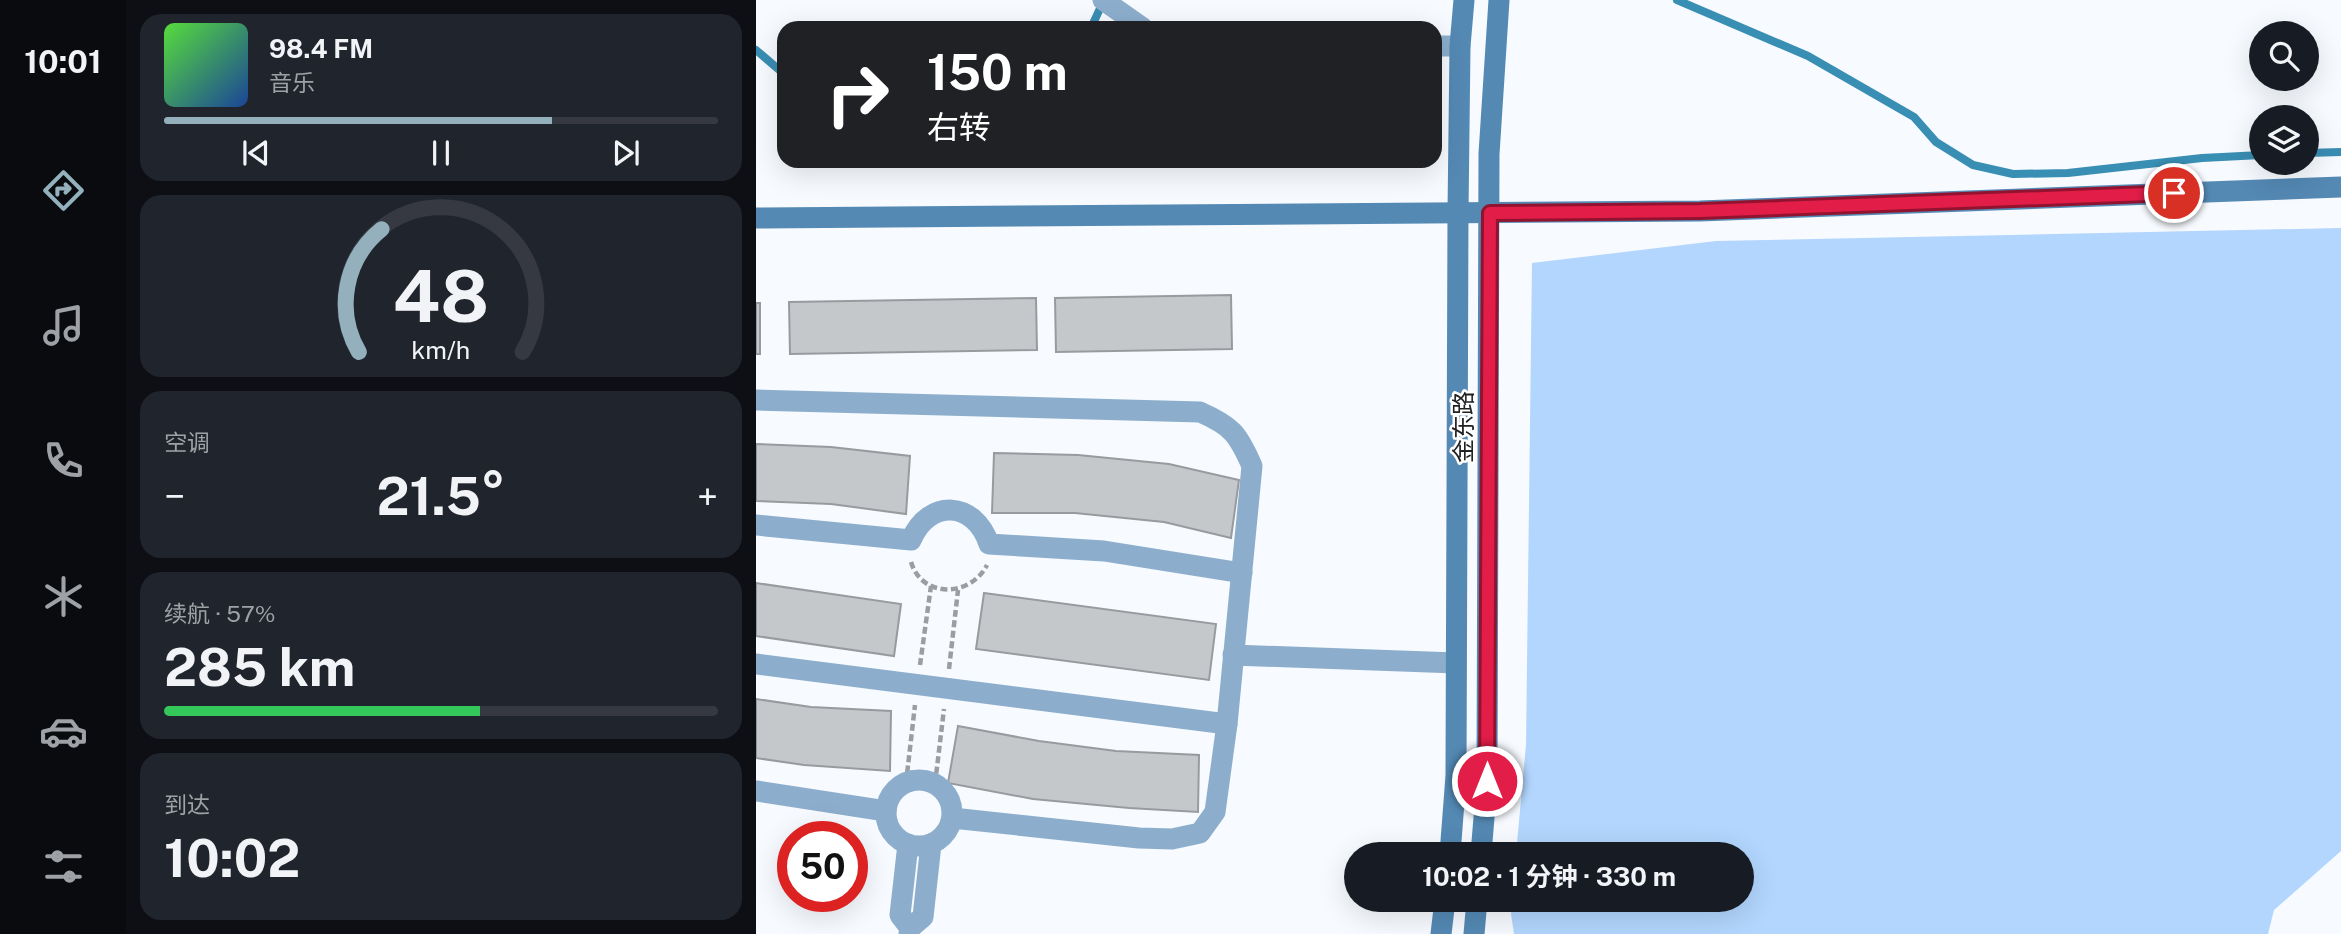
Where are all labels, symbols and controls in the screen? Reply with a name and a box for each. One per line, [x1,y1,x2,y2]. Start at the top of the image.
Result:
map controls [2249,21,2319,175]
button: search [2249,21,2319,91]
text: 98.4 FM [269,33,373,64]
text: 10:01 [24,43,102,80]
text: 150 m [927,43,1068,101]
icon: right [812,49,903,140]
text: 音乐 [269,69,315,96]
button: layers [2249,105,2319,175]
text: 右转 [927,109,991,146]
icon: previous [237,134,275,172]
icon: pause [422,134,460,172]
icon: next [607,134,645,172]
pin [2144,163,2204,223]
icon: directions [39,166,88,215]
icon: arrive [2155,174,2193,212]
text: 48 [393,253,489,338]
icon: music [39,301,88,350]
text: km/h [412,335,470,365]
street label: 金东路 [1449,391,1477,463]
text: 空调 [164,429,210,456]
icon: phone [39,436,88,485]
text: 21.5° [376,466,506,527]
text: − [164,474,185,519]
text: + [697,474,718,519]
icon: climate [39,572,88,621]
text: 续航 · 57% [164,600,276,627]
text: 285 km [164,637,355,698]
icon: car [39,707,88,756]
position arrow [1450,744,1524,818]
text: 到达 [164,791,210,818]
speed limit sign: 50 [777,821,868,912]
text: 10:02 [164,828,300,889]
icon: filters [39,842,88,891]
text: 10:02 · 1 分钟 · 330 m [1422,861,1676,892]

